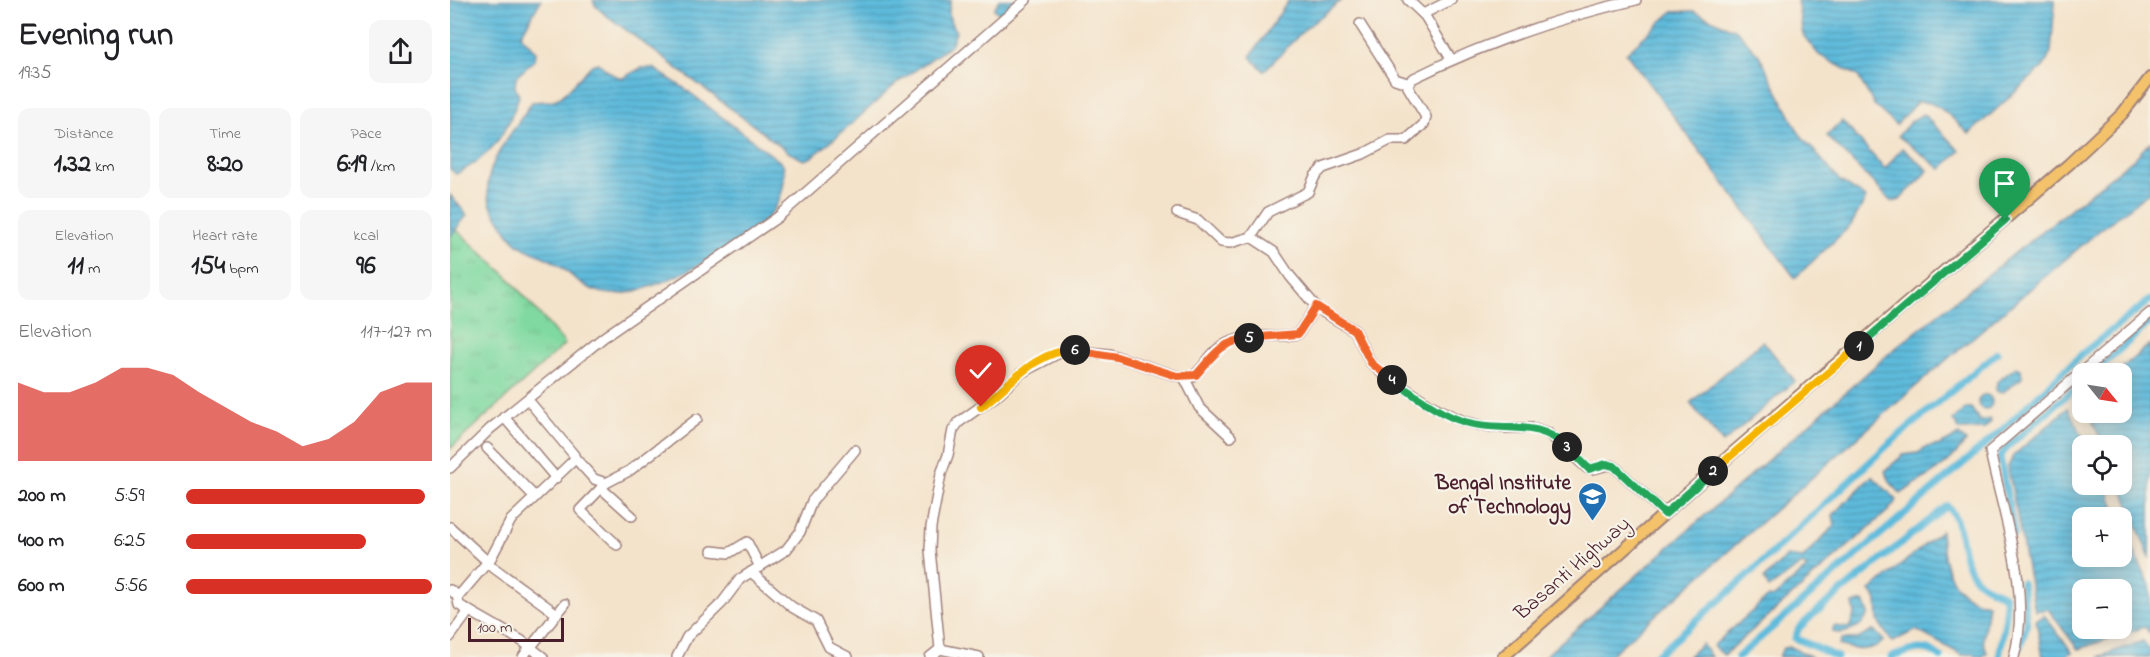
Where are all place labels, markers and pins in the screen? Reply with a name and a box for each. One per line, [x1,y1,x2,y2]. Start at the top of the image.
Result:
pin [1979,158,2030,220]
pin: 5 [1234,323,1264,353]
pin: 1 [1844,331,1874,361]
pin: 6 [1060,335,1090,365]
pin [955,345,1006,407]
pin: 4 [1377,365,1407,395]
pin: 3 [1552,432,1582,462]
pin: 2 [1698,456,1728,486]
place label: Bengal Institute of Technology [1434,469,1572,525]
school or university icon: Bengal Institute of Technology [1576,480,1608,522]

